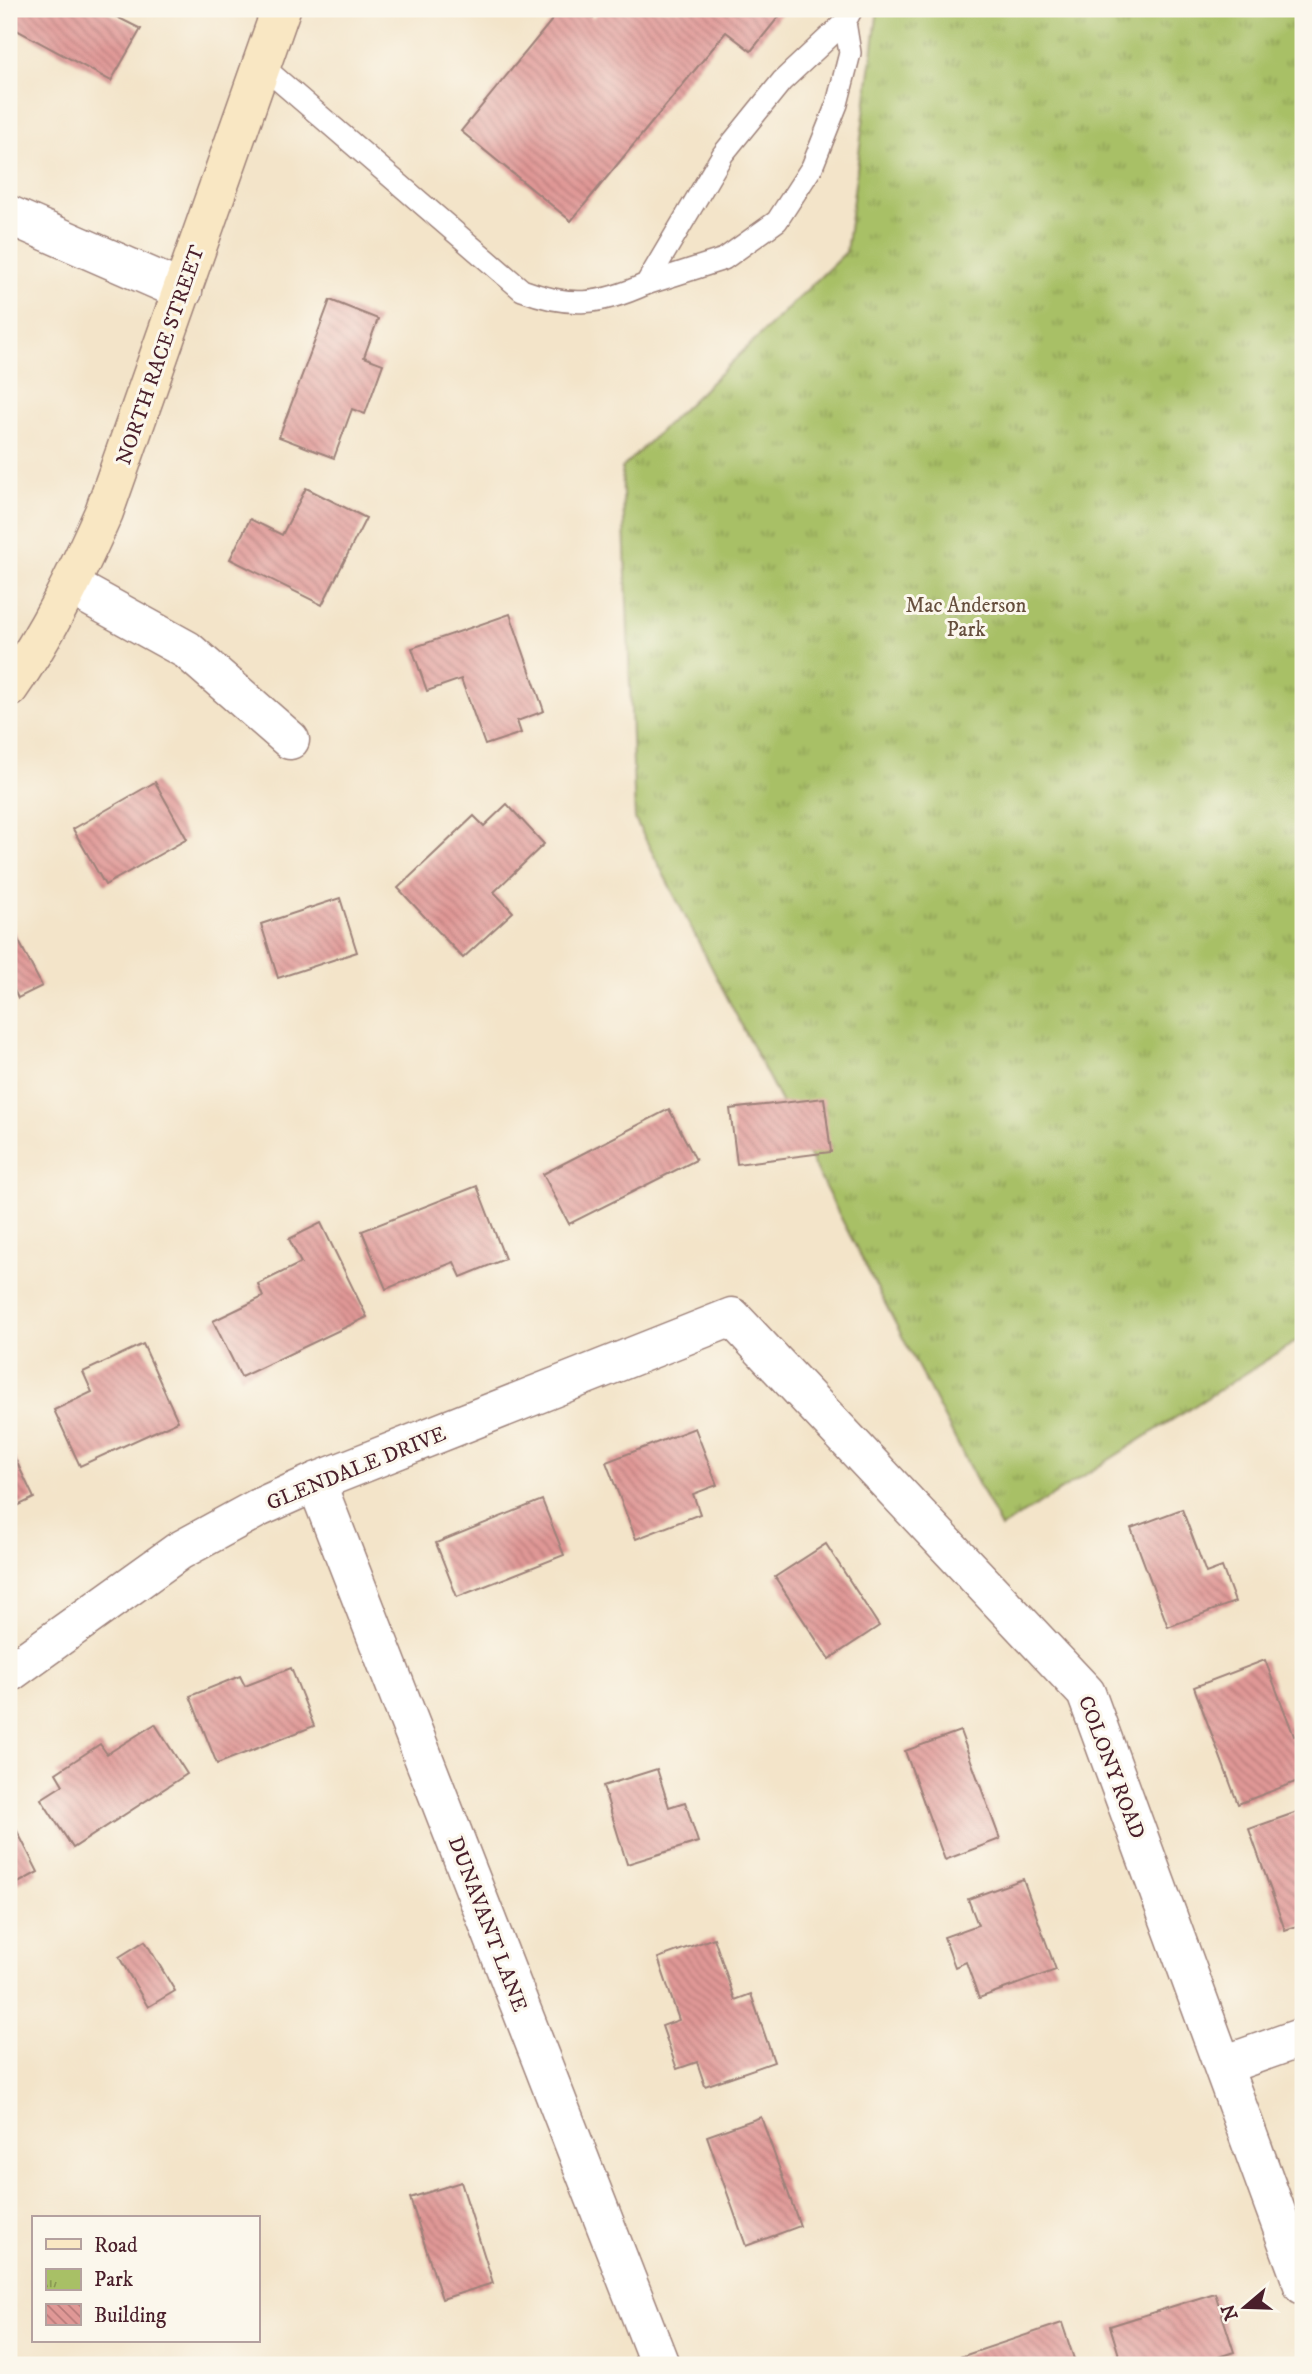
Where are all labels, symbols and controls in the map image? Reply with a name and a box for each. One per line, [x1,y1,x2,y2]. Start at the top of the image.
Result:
street label: NORTH RACE STREET [111,242,211,469]
park label: Mac Anderson Park [905,593,1027,643]
street label: GLENDALE DRIVE [263,1421,450,1517]
street label: COLONY ROAD [1072,1692,1150,1843]
street label: DUNAVANT LANE [442,1833,533,2016]
legend [32,2216,259,2342]
text: Road [94,2233,138,2259]
text: Park [94,2267,134,2293]
north arrow [1210,2272,1280,2342]
text: N [1217,2301,1244,2323]
text: Building [94,2303,167,2329]

